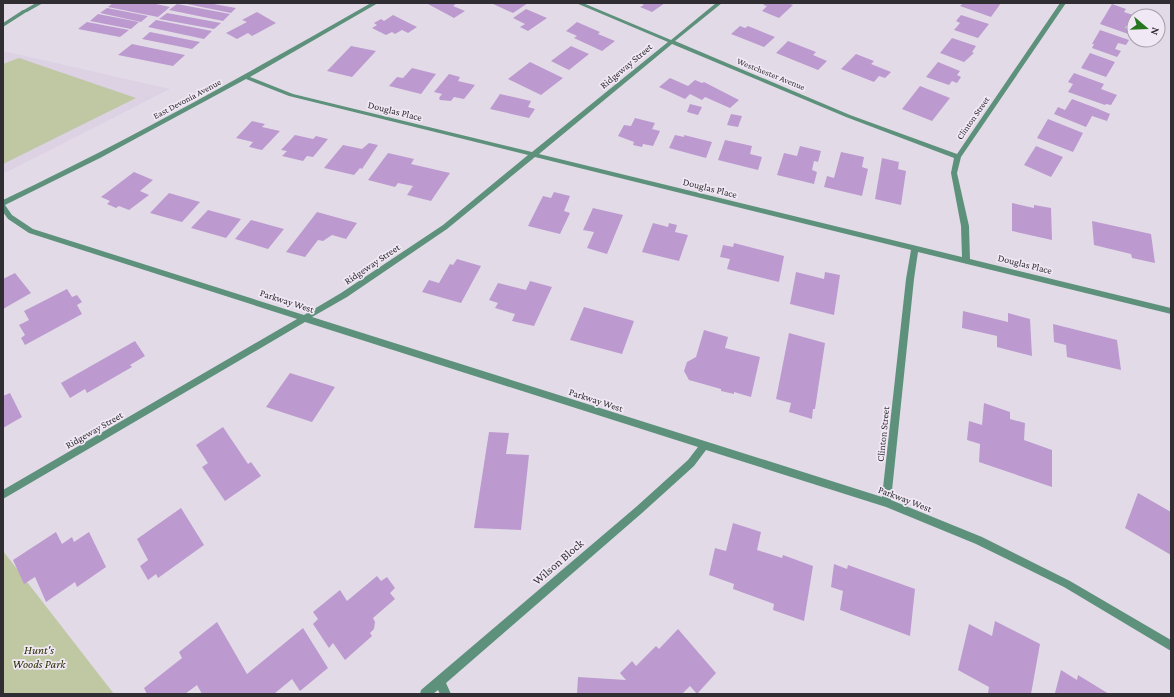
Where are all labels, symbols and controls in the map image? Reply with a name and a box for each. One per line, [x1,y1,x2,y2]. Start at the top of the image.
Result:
north arrow [1126,8,1166,48]
text: N [1148,26,1162,37]
street label: Ridgeway Street [598,41,655,91]
street label: Westchester Avenue [735,56,807,92]
street label: East Devonia Avenue [151,77,223,121]
street label: Clinton Street [955,94,992,141]
street label: Douglas Place [367,99,424,123]
street label: Douglas Place [682,176,739,200]
street label: Ridgeway Street [342,241,402,287]
street label: Douglas Place [997,252,1054,276]
street label: Parkway West [258,287,316,315]
street label: Parkway West [567,386,625,414]
street label: Clinton Street [875,405,891,462]
street label: Ridgeway Street [63,409,125,451]
street label: Parkway West [877,484,934,514]
street label: Wilson Block [530,536,586,588]
park label: Hunt's Woods Park [12,643,66,671]

